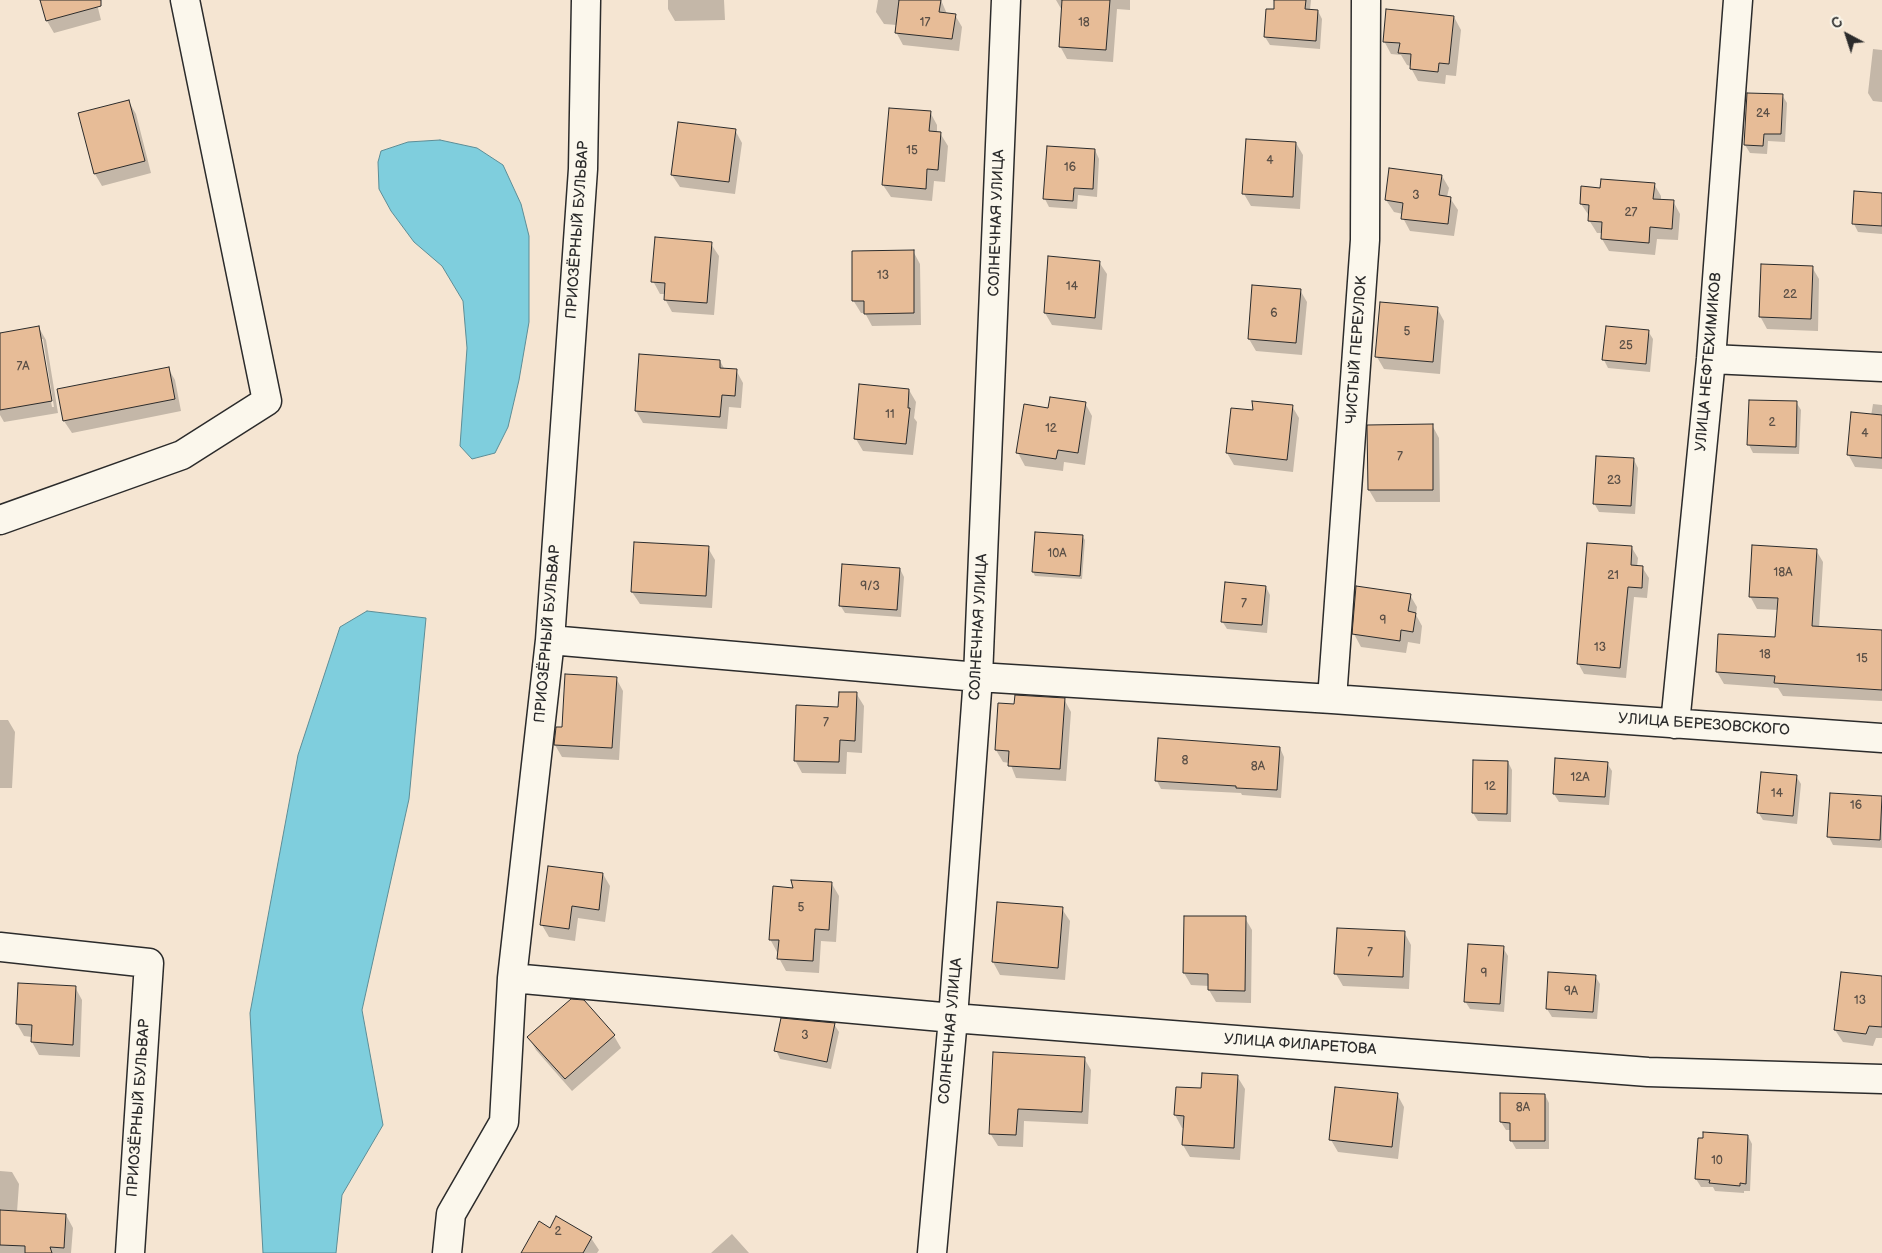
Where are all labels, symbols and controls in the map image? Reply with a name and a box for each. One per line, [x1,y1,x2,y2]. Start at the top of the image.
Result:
north arrow [1822,10,1872,60]
text: С [1828,13,1846,33]
house number: 17 [920,16,930,30]
house number: 18 [1078,16,1090,30]
house number: 24 [1756,107,1770,121]
street label: ПРИОЗЁРНЫЙ БУЛЬВАР [563,140,593,320]
house number: 15 [906,144,918,158]
street label: СОЛНЕЧНАЯ УЛИЦА [985,149,1009,297]
house number: 4 [1266,154,1274,168]
house number: 16 [1064,161,1076,175]
house number: 3 [1412,189,1420,203]
house number: 27 [1625,206,1637,220]
house number: 13 [877,269,889,283]
street label: УЛИЦА НЕФТЕХИМИКОВ [1692,272,1726,452]
street label: ЧИСТЫЙ ПЕРЕУЛОК [1343,275,1371,425]
house number: 14 [1066,280,1078,294]
house number: 22 [1783,288,1797,302]
house number: 6 [1270,307,1278,321]
house number: 5 [1404,325,1410,339]
house number: 25 [1619,339,1633,353]
house number: 7А [16,360,30,374]
house number: 11 [885,408,895,422]
house number: 2 [1768,416,1776,430]
house number: 12 [1045,422,1057,436]
house number: 4 [1861,427,1869,441]
house number: 7 [1397,450,1403,464]
house number: 23 [1607,474,1621,488]
street label: ПРИОЗЁРНЫЙ БУЛЬВАР [531,544,565,724]
house number: 10А [1048,547,1066,561]
street label: СОЛНЕЧНАЯ УЛИЦА [966,553,992,701]
house number: 18А [1774,566,1792,580]
house number: 21 [1607,569,1619,583]
house number: 9/3 [860,580,880,594]
house number: 7 [1241,597,1247,611]
house number: 9 [1380,614,1386,628]
house number: 13 [1594,641,1606,655]
house number: 18 [1759,648,1771,662]
house number: 15 [1856,652,1868,666]
street label: УЛИЦА БЕРЕЗОВСКОГО [1617,710,1791,740]
house number: 7 [823,716,829,730]
house number: 8 [1182,754,1188,768]
house number: 8А [1251,760,1265,774]
house number: 12А [1571,771,1589,785]
house number: 12 [1484,780,1496,794]
house number: 14 [1771,787,1783,801]
house number: 16 [1850,799,1862,813]
house number: 5 [798,901,804,915]
house number: 7 [1367,946,1373,960]
street label: СОЛНЕЧНАЯ УЛИЦА [936,957,966,1105]
house number: 9 [1481,967,1487,981]
house number: 9А [1564,985,1578,999]
house number: 13 [1854,994,1866,1008]
street label: ПРИОЗЁРНЫЙ БУЛЬВАР [124,1018,154,1198]
house number: 3 [801,1029,809,1043]
street label: УЛИЦА ФИЛАРЕТОВА [1223,1031,1377,1059]
house number: 8А [1516,1101,1530,1115]
house number: 10 [1711,1154,1723,1168]
house number: 2 [554,1225,562,1239]

